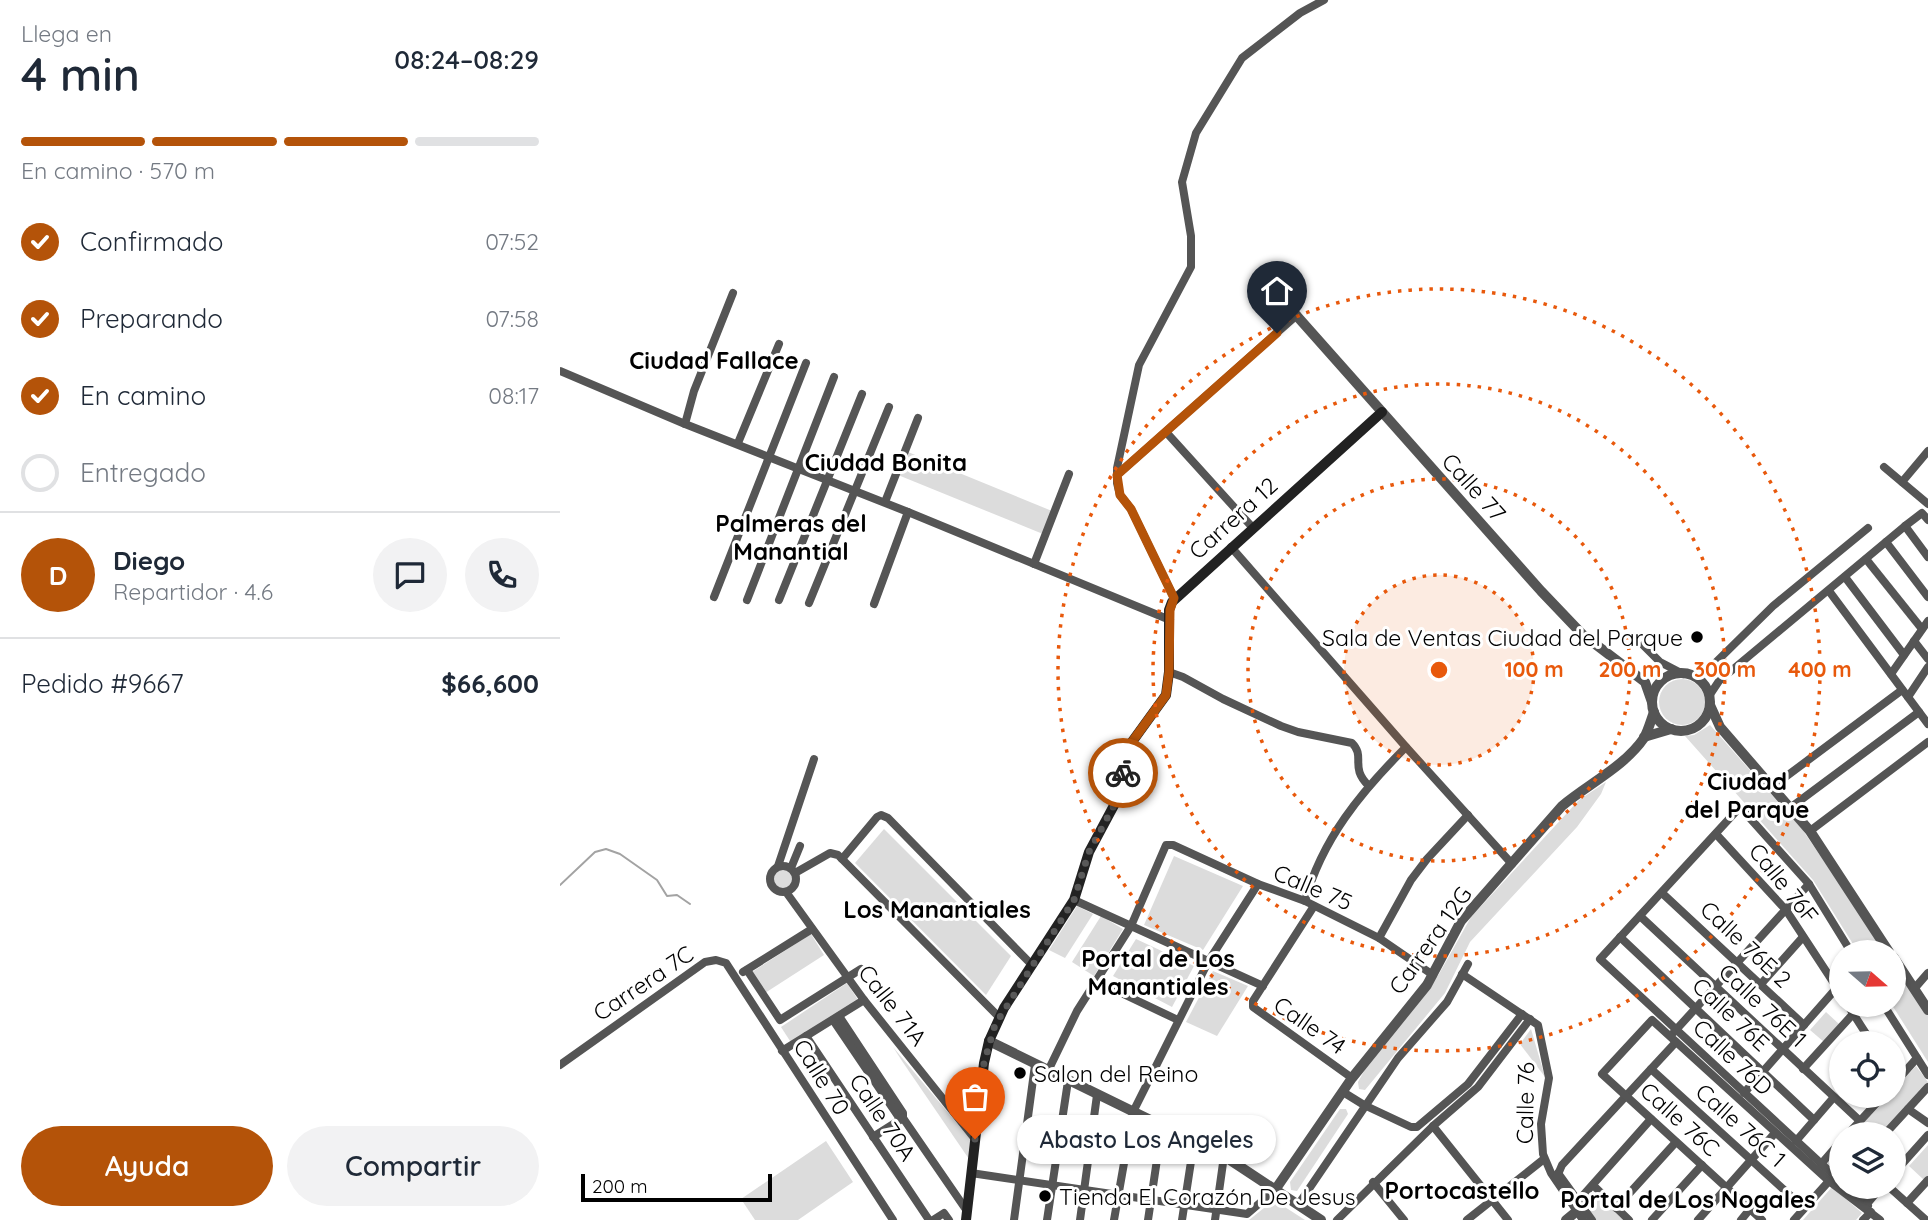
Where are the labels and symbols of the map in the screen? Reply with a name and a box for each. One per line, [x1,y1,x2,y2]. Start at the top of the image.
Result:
pin [1247,261,1307,333]
district label: Ciudad Fallace [629,345,799,375]
district label: Ciudad Bonita [805,447,967,477]
street label: Calle 77 [1436,447,1512,527]
street label: Carrera 12 [1183,471,1283,565]
district label: Palmeras del Manantial [715,508,867,566]
place label: Sala de Ventas Ciudad del Parque [1322,623,1683,652]
marker: Sala de Ventas Ciudad del Parque [1689,629,1705,645]
text: 100 m [1504,656,1564,682]
text: 200 m [1599,656,1661,682]
text: 300 m [1694,656,1756,682]
text: 400 m [1788,656,1852,682]
centre of rings [1427,658,1451,682]
courier [1088,738,1158,808]
district label: Ciudad del Parque [1684,766,1810,824]
street label: Calle 76F [1743,837,1825,929]
street label: Calle 75 [1269,857,1357,917]
street label: Carrera 12G [1382,880,1478,1000]
district label: Los Manantiales [843,894,1031,924]
street label: Calle 76E 2 [1694,894,1798,994]
street label: Carrera 7C [588,939,698,1027]
north arrow [1829,940,1906,1017]
district label: Portal de Los Manantiales [1081,943,1235,1001]
street label: Calle 76E 1 [1713,957,1813,1053]
street label: Calle 71A [852,959,934,1051]
street label: Calle 76E [1687,971,1775,1057]
street label: Calle 74 [1268,990,1352,1060]
street label: Calle 76D [1687,1013,1779,1101]
street label: Calle 70 [787,1034,857,1120]
place label: Salon del Reino [1034,1059,1198,1088]
street label: Calle 76 [1510,1062,1540,1144]
marker: Salon del Reino [1012,1065,1028,1081]
pin [945,1067,1005,1139]
street label: Calle 70A [843,1068,923,1166]
street label: Calle 76C [1634,1076,1726,1162]
street label: Calle 76C 1 [1690,1077,1792,1173]
callout: Abasto Los Angeles [1017,1114,1276,1164]
scale bar [581,1171,772,1203]
district label: Portocastello [1385,1175,1540,1205]
place label: Tienda El Corazón De Jesus [1059,1182,1356,1211]
district label: Portal de Los Nogales [1560,1184,1816,1214]
marker: Tienda El Corazón De Jesus [1037,1188,1053,1204]

